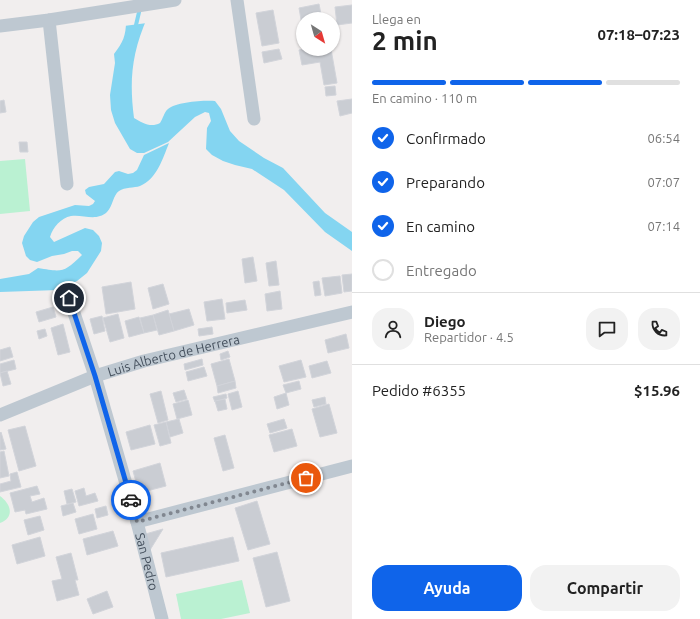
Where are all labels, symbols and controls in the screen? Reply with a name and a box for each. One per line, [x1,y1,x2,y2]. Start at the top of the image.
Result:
north arrow [296,12,340,56]
map controls [296,12,340,56]
text: Llega en [372,12,421,26]
text: 2 min [372,26,438,55]
text: 07:18–07:23 [597,26,680,43]
text: En camino · 110 m [372,91,477,105]
icon: check [372,127,394,149]
text: Confirmado [406,130,486,147]
text: 06:54 [647,131,680,145]
icon: check [372,171,394,193]
text: Preparando [406,174,485,191]
text: 07:07 [647,175,680,189]
icon: check [372,215,394,237]
text: En camino [406,218,475,235]
text: 07:14 [647,219,680,233]
text: Entregado [406,262,477,279]
pin [52,281,86,315]
icon: home [58,287,80,309]
button: person [372,308,414,350]
button: chat [586,308,628,350]
button: phone [638,308,680,350]
text: Diego [424,313,466,330]
text: Repartidor · 4.5 [424,330,514,344]
street label: Luis Alberto de Herrera [106,332,241,379]
text: Pedido #6355 [372,382,466,399]
text: $15.96 [634,382,680,399]
pin [289,461,323,495]
icon: bag [295,467,317,489]
courier [111,480,151,520]
icon: car [120,489,142,511]
street label: San Pedro [133,531,161,592]
button: Ayuda [372,565,522,611]
button: Compartir [530,565,680,611]

